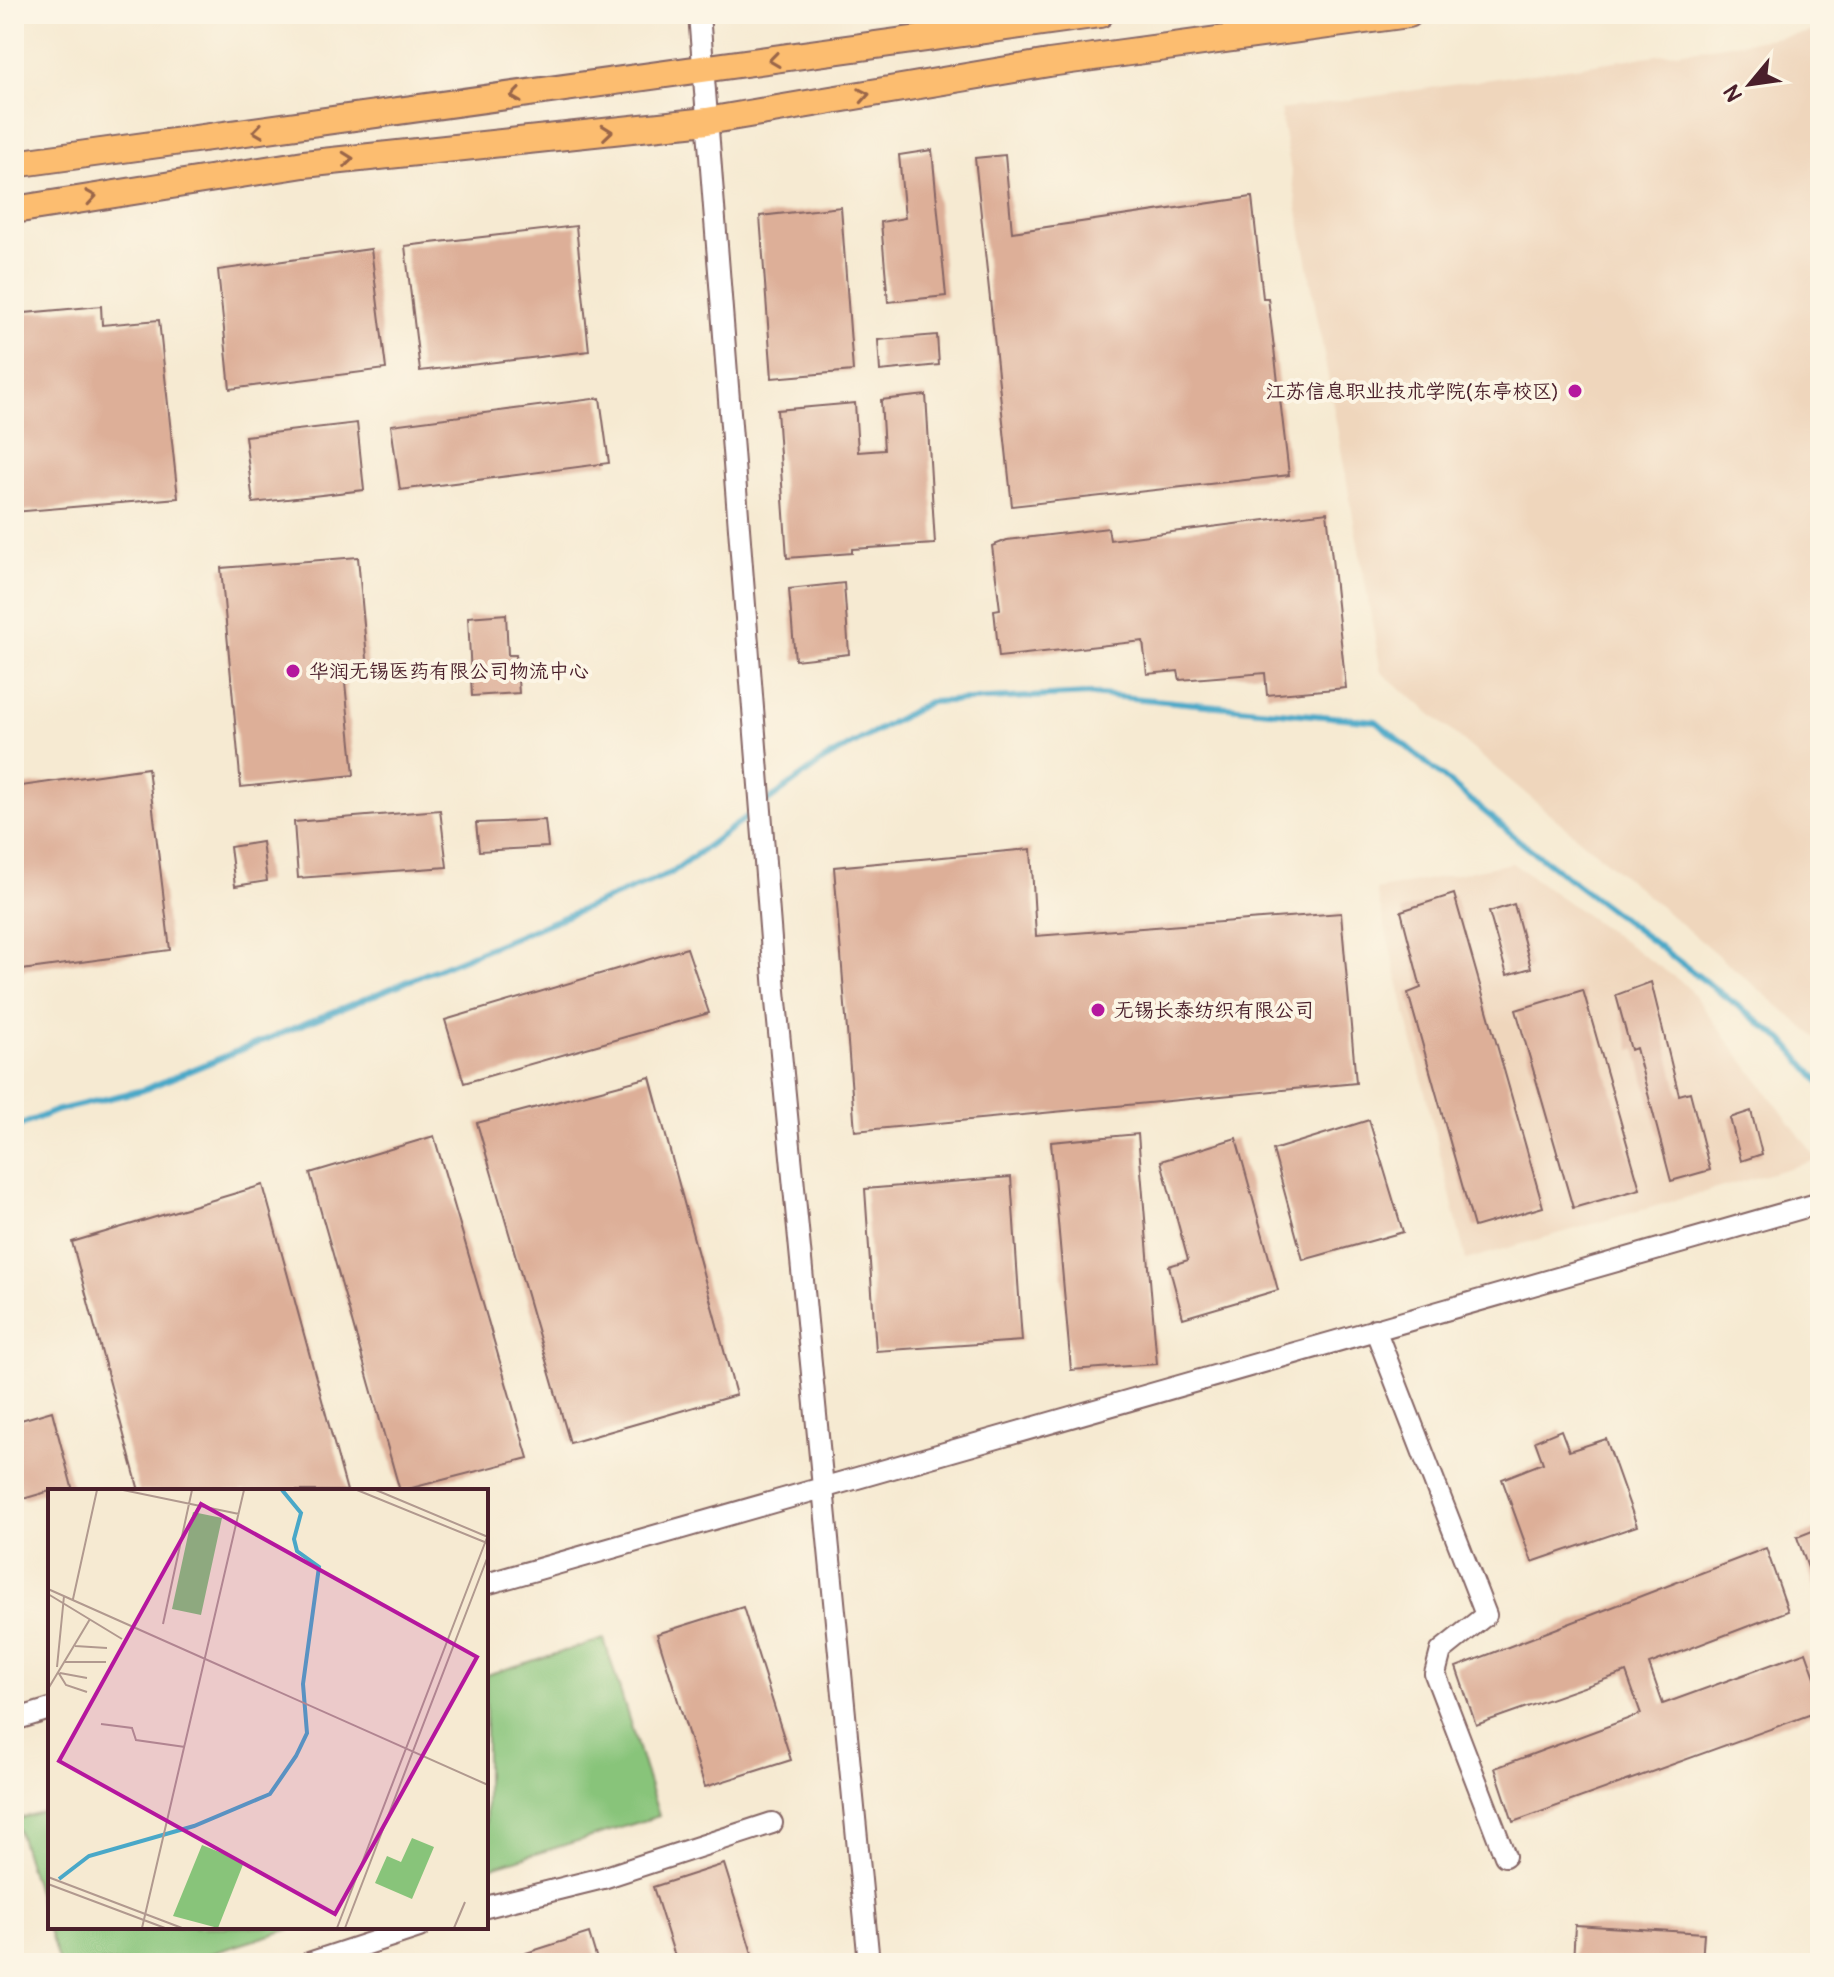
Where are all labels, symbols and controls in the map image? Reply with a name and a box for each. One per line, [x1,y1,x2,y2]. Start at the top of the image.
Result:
north arrow [1710,44,1790,124]
one-way arrow [767,51,780,68]
text: N [1717,80,1749,107]
one-way arrow [509,87,523,104]
one-way arrow [857,87,871,104]
one-way arrow [251,122,265,139]
one-way arrow [601,124,614,141]
one-way arrow [342,151,355,168]
one-way arrow [84,190,98,207]
place label: 江苏信息职业技术学院(东亭校区) [1266,379,1559,404]
marker: 江苏信息职业技术学院(东亭校区) [1566,382,1584,400]
place label: 华润无锡医药有限公司物流中心 [309,659,589,684]
marker: 华润无锡医药有限公司物流中心 [284,662,302,680]
place label: 无锡长泰纺织有限公司 [1114,998,1314,1023]
marker: 无锡长泰纺织有限公司 [1089,1001,1107,1019]
inset map [48,1489,488,1929]

